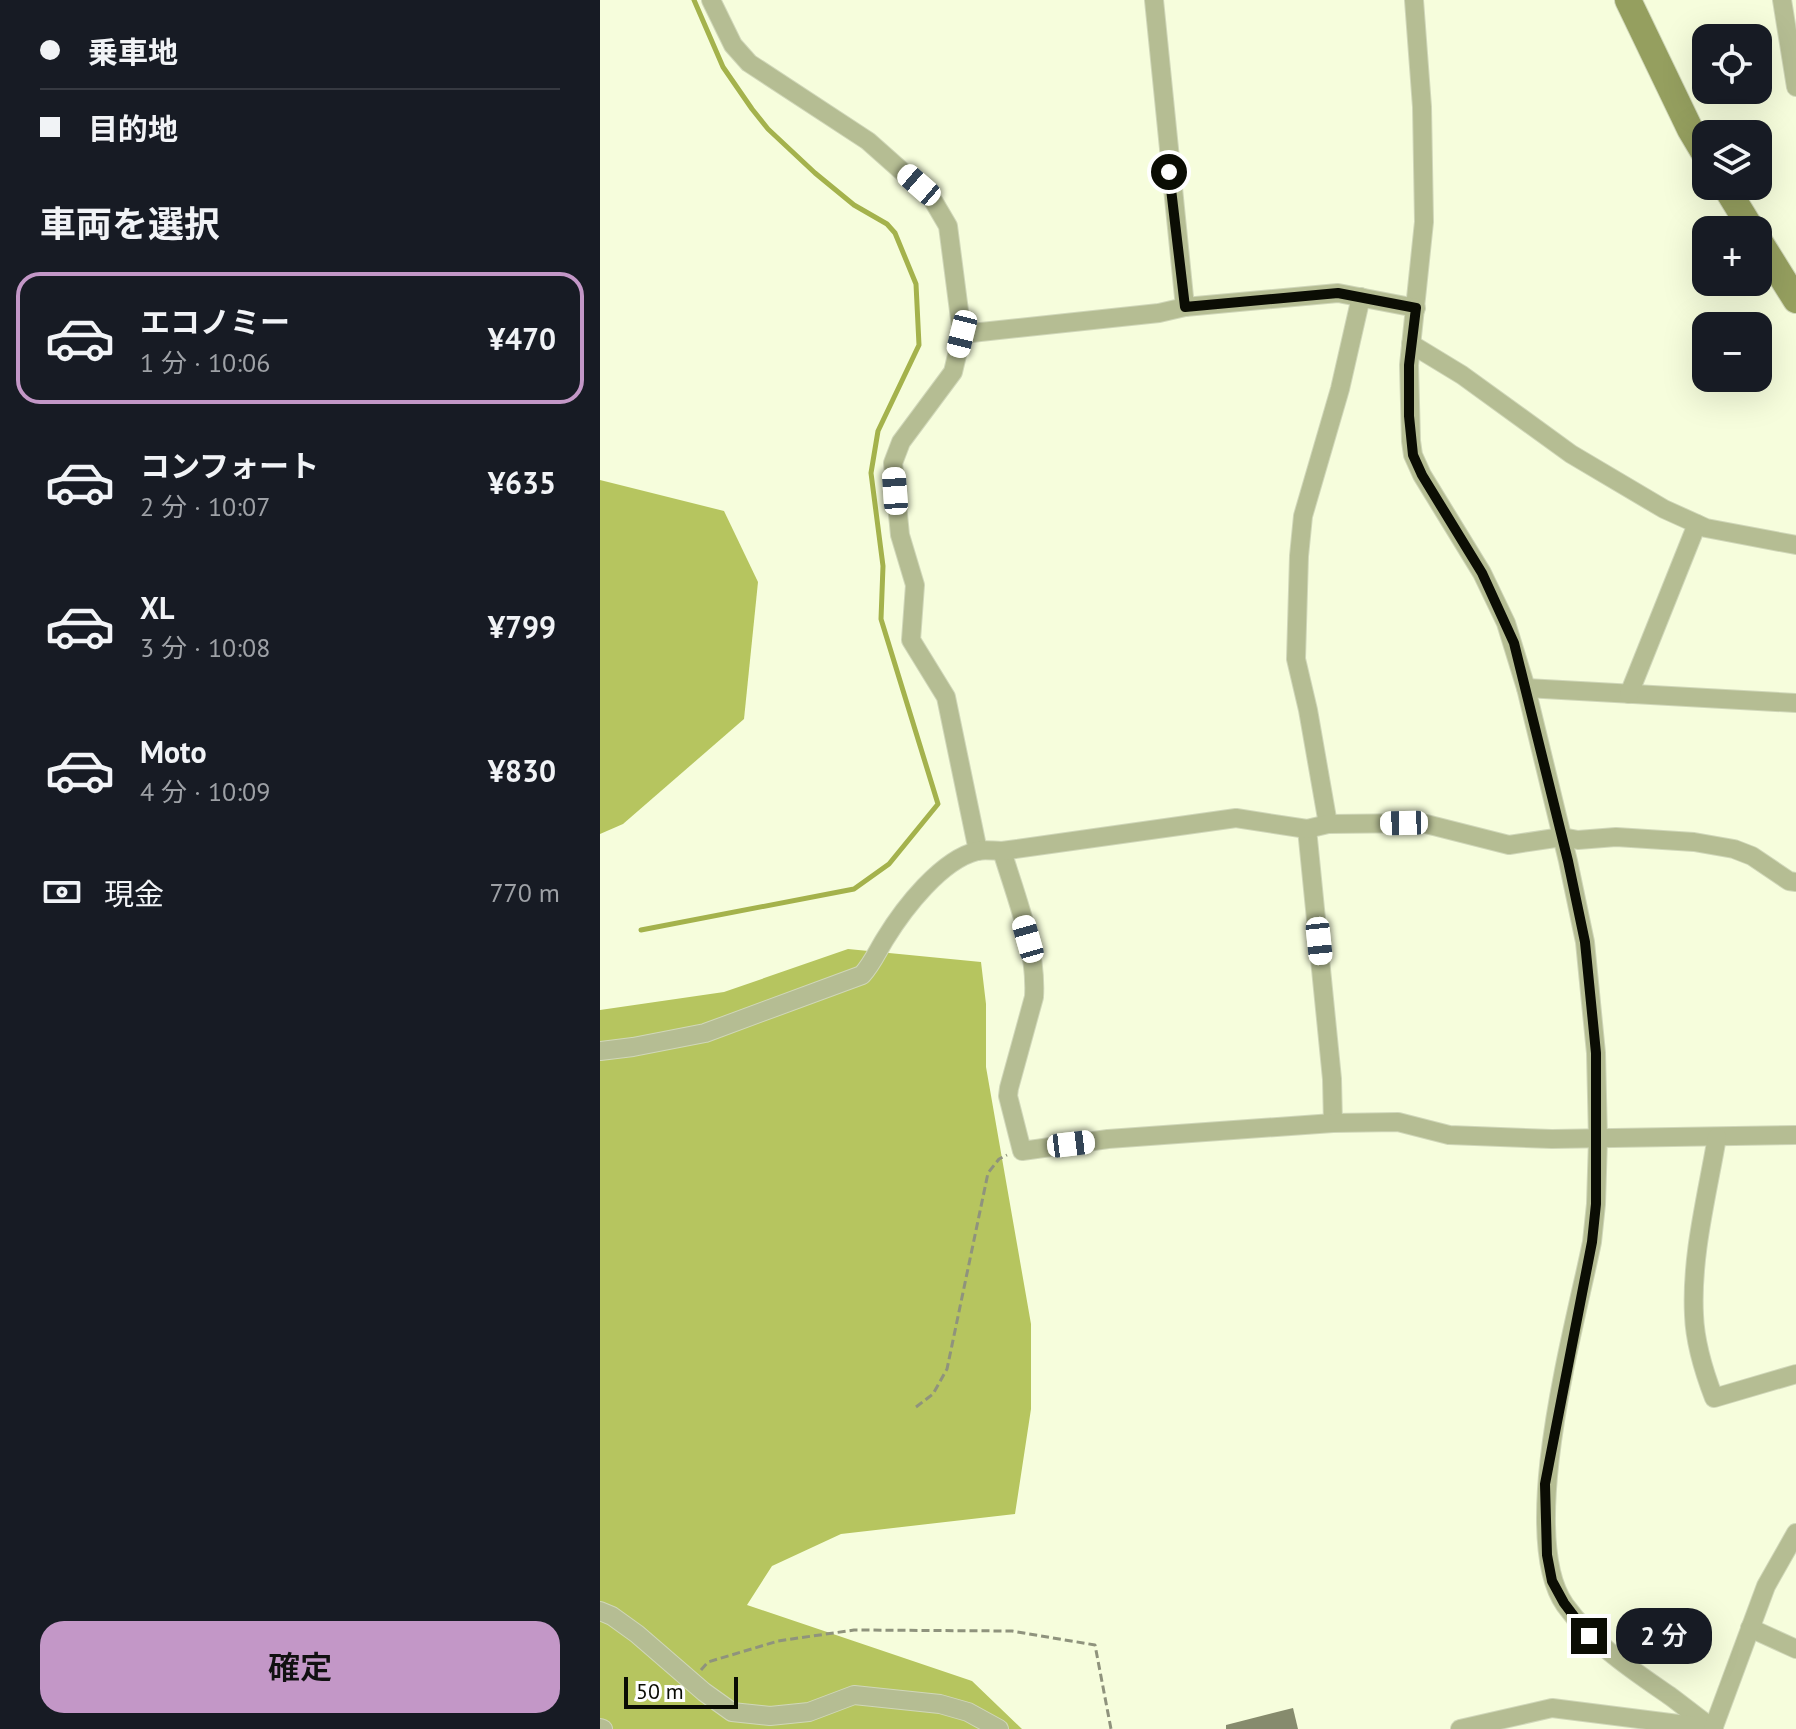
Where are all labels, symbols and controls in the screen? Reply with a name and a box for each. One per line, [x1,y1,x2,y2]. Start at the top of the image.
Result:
map controls [1692,24,1772,392]
button: locate [1692,24,1772,104]
text: 乗車地 [88,32,178,71]
text: 目的地 [88,109,178,148]
button: layers [1692,120,1772,200]
route start [1151,154,1187,190]
car [893,160,945,210]
text: 車両を選択 [40,200,220,247]
button: + [1692,216,1772,296]
icon: car [44,302,116,374]
text: エコノミー [140,302,290,341]
car [945,308,979,360]
button: − [1692,312,1772,392]
text: ¥470 [488,319,556,358]
text: 1 分 · 10:06 [140,346,270,379]
icon: car [44,446,116,518]
text: コンフォート [140,446,319,485]
text: ¥635 [488,463,556,502]
car [881,466,909,516]
text: 2 分 · 10:07 [140,490,270,523]
text: XL [140,588,174,627]
icon: car [44,590,116,662]
text: ¥799 [488,607,556,646]
text: 3 分 · 10:08 [140,631,270,664]
text: Moto [140,732,207,771]
icon: car [44,734,116,806]
text: ¥830 [488,751,556,790]
text: 4 分 · 10:09 [140,775,270,808]
car [1380,811,1428,835]
icon: cash [40,870,84,914]
text: 現金 [104,874,164,913]
text: 770 m [489,876,560,909]
car [1010,913,1046,965]
car [1305,916,1333,966]
car [1046,1129,1096,1159]
callout: 2 分 [1617,1608,1713,1664]
route end [1571,1618,1607,1654]
text: 2 分 [1640,1619,1688,1652]
button: 確定 [40,1621,560,1713]
scale bar [624,1673,738,1709]
text: 50 m [636,1677,684,1705]

